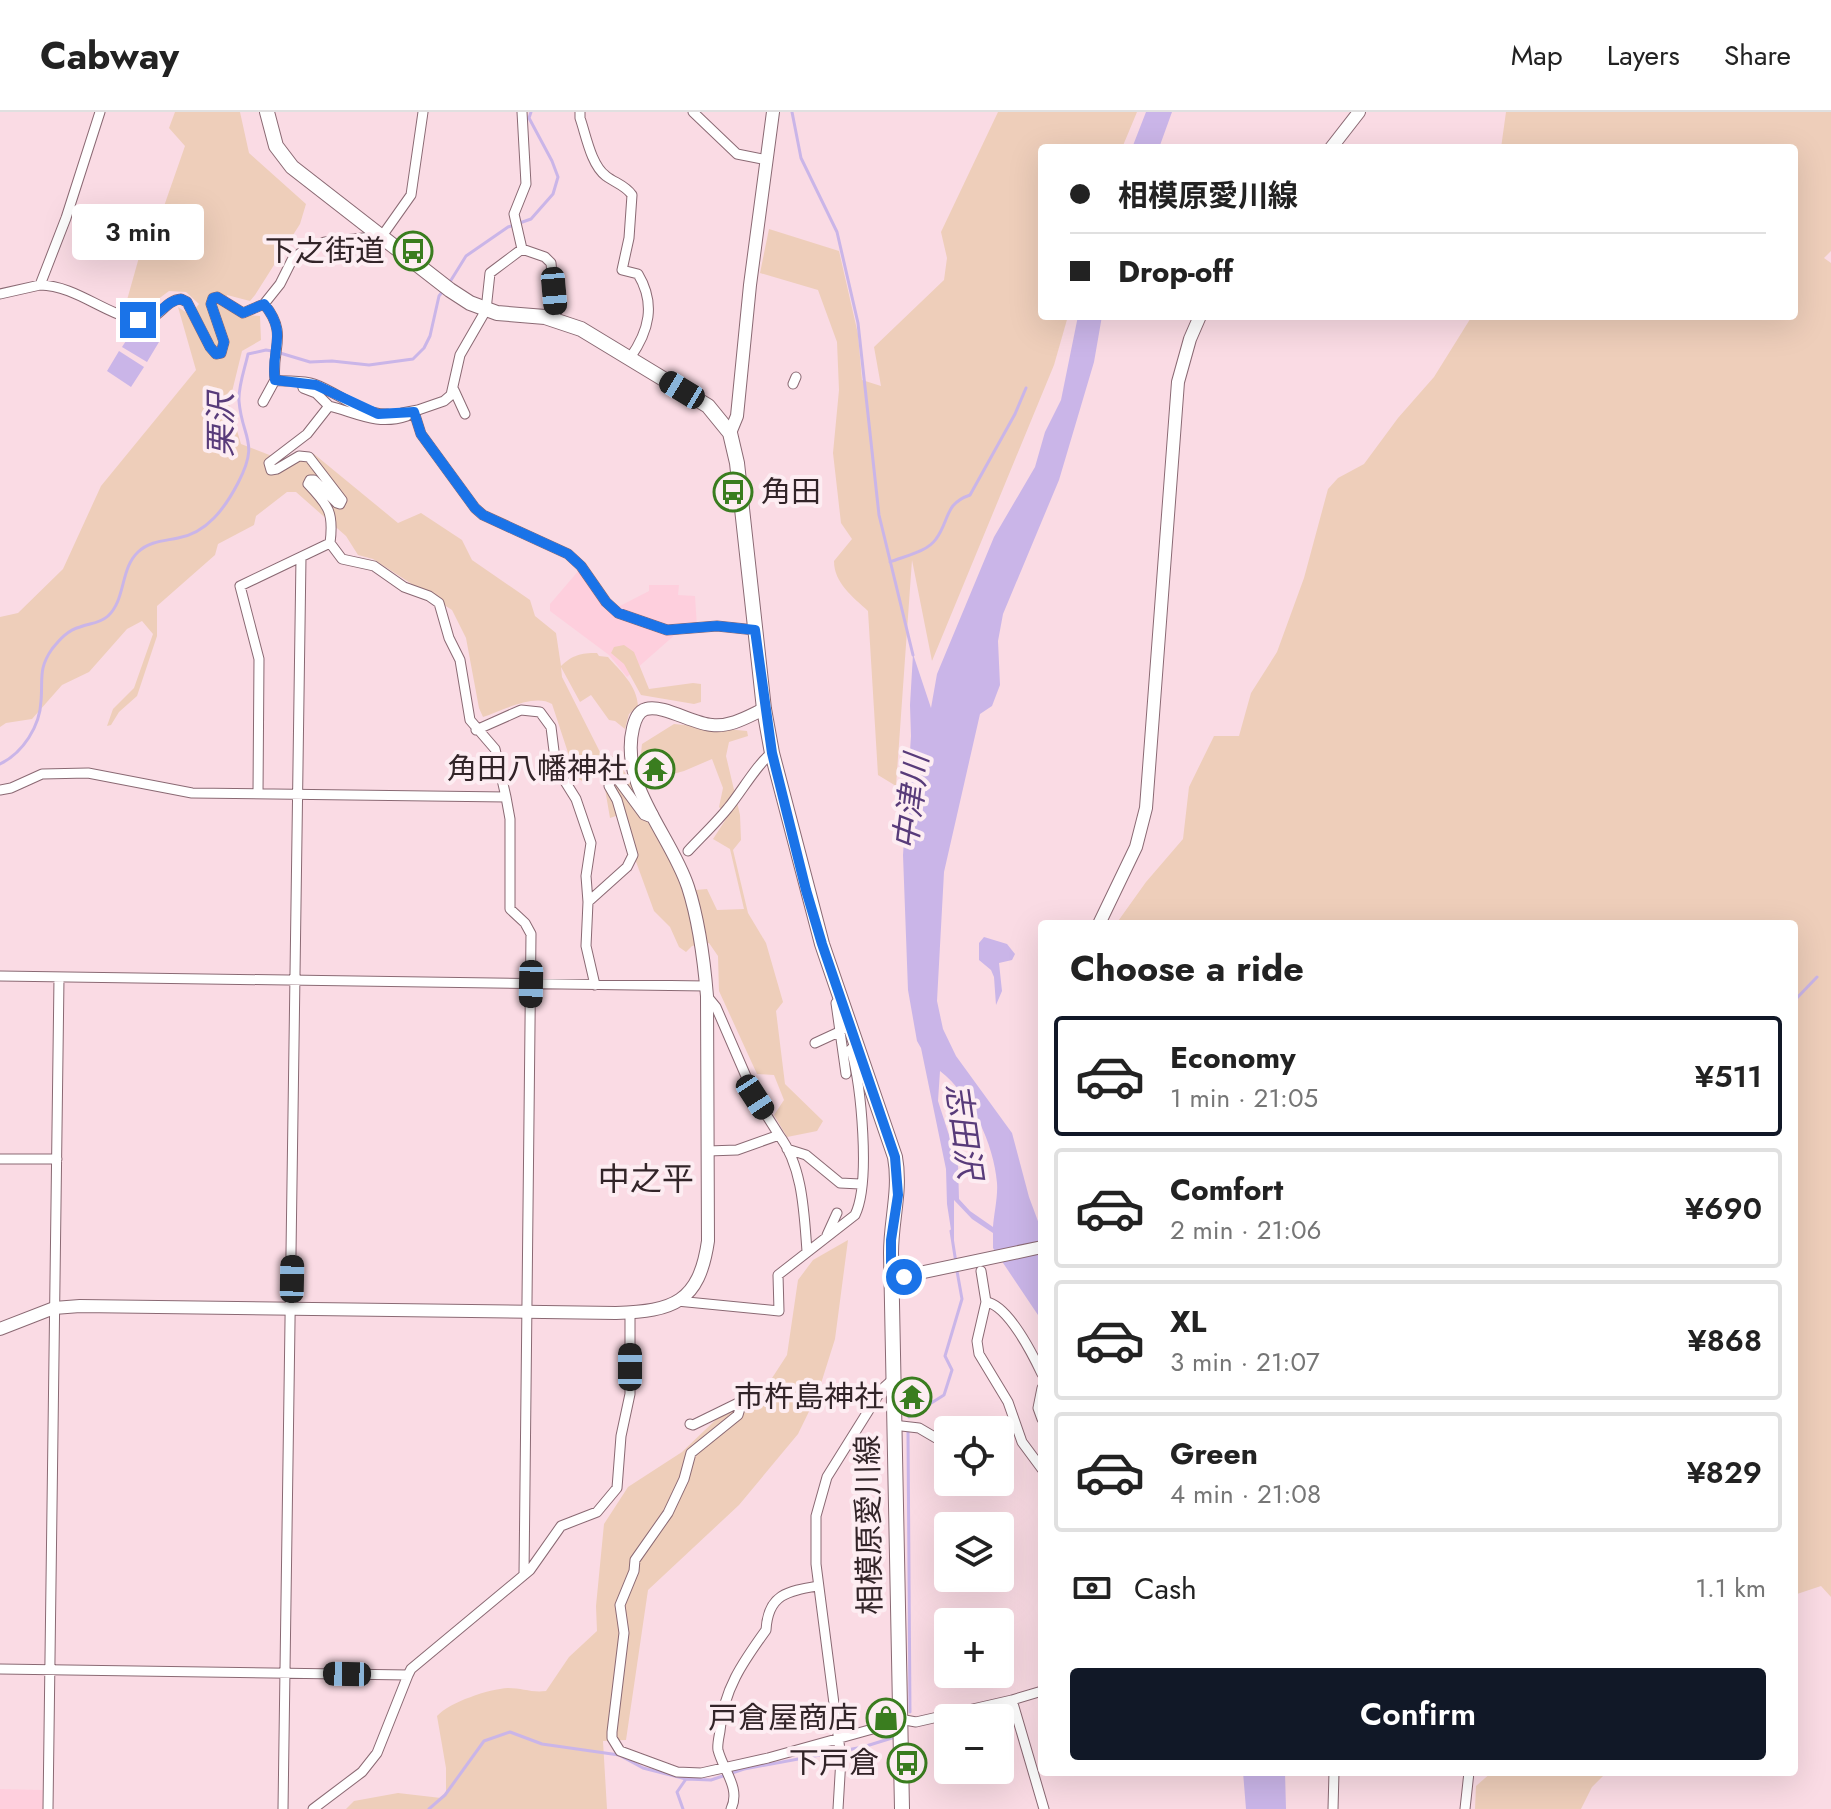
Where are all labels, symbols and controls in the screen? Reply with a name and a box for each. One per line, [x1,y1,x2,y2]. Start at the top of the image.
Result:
text: Cabway [40,28,179,83]
text: Map [1511,35,1563,76]
text: Layers [1607,35,1680,76]
text: Share [1724,35,1791,76]
text: 相模原愛川線 [1118,174,1298,217]
callout: 3 min [72,204,204,260]
text: 3 min [105,213,171,251]
place label: 下之街道 [265,229,385,272]
bus stop icon: 下之街道 [392,230,434,272]
text: Drop-off [1118,250,1233,293]
car [540,266,568,316]
route end [120,302,156,338]
car [655,367,709,413]
water label: 栗沢 [198,389,244,457]
place label: 角田 [761,470,821,513]
bus stop icon: 角田 [712,471,754,513]
place label: 角田八幡神社 [447,747,627,790]
temple icon: 角田八幡神社 [634,748,676,790]
water label: 中津川 [882,749,940,852]
text: Choose a ride [1070,942,1304,994]
car [519,960,543,1008]
text: Economy [1170,1036,1296,1079]
icon: car [1074,1040,1146,1112]
text: ¥511 [1695,1055,1762,1098]
car [732,1070,778,1124]
text: 1 min · 21:05 [1170,1079,1318,1117]
water label: 志田沢 [935,1080,994,1186]
district label: 中之平 [598,1156,694,1202]
text: Comfort [1170,1168,1283,1211]
icon: car [1074,1172,1146,1244]
text: ¥690 [1685,1187,1762,1230]
text: 2 min · 21:06 [1170,1211,1322,1249]
car [280,1255,304,1303]
route start [886,1259,922,1295]
text: XL [1170,1300,1206,1343]
icon: car [1074,1304,1146,1376]
text: ¥868 [1687,1319,1762,1362]
car [618,1343,642,1391]
text: 3 min · 21:07 [1170,1343,1320,1381]
place label: 市杵島神社 [734,1375,884,1418]
temple icon: 市杵島神社 [891,1376,933,1418]
map controls [934,1416,1014,1784]
button: locate [934,1416,1014,1496]
text: Green [1170,1432,1258,1475]
street label: 相模原愛川線 [845,1435,892,1615]
icon: car [1074,1436,1146,1508]
text: ¥829 [1687,1451,1762,1494]
text: 4 min · 21:08 [1170,1475,1321,1513]
button: layers [934,1512,1014,1592]
icon: cash [1070,1566,1114,1610]
text: Cash [1134,1567,1197,1610]
text: 1.1 km [1695,1569,1766,1607]
button: + [934,1608,1014,1688]
car [323,1662,371,1686]
button: Confirm [1070,1668,1766,1760]
place label: 戸倉屋商店 [708,1696,858,1739]
shop icon: 戸倉屋商店 [865,1697,907,1739]
button: − [934,1704,1014,1784]
place label: 下戸倉 [789,1741,879,1784]
bus stop icon: 下戸倉 [886,1742,928,1784]

